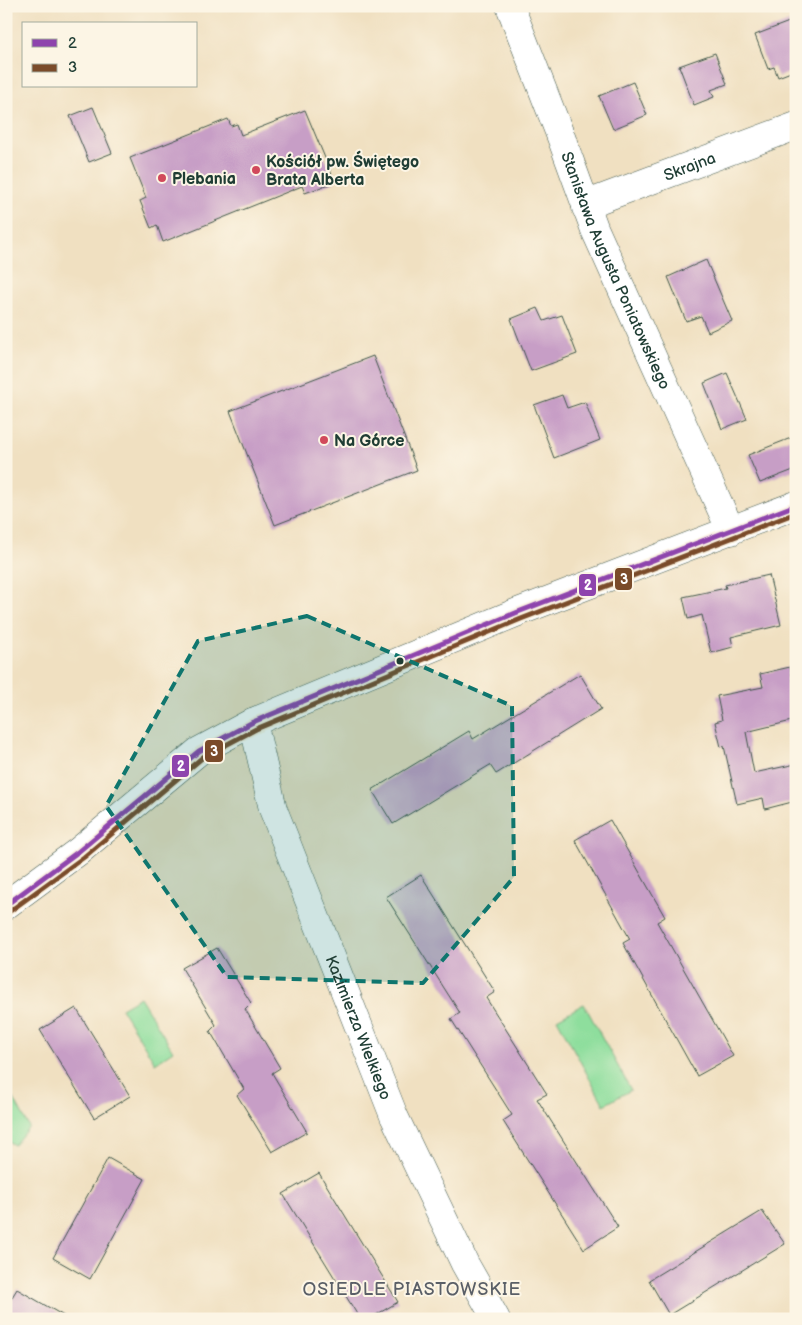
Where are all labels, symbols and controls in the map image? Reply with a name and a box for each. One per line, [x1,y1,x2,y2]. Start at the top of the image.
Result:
legend [22,22,198,88]
text: 2 [68,34,77,53]
text: 3 [68,58,77,77]
street label: Skrajna [661,149,719,186]
place label: Kościół pw. Świętego Brata Alberta [266,150,419,190]
street label: Stanisława Augusta Poniatowskiego [556,150,674,393]
marker: Kościół pw. Świętego Brata Alberta [250,164,262,176]
place label: Plebania [172,170,236,189]
marker: Plebania [156,172,168,184]
place label: Na Górce [334,432,404,451]
marker: Na Górce [318,434,330,446]
line badge: 3 [614,567,633,591]
text: 3 [620,571,628,588]
line badge: 2 [578,573,597,597]
text: 2 [584,577,593,594]
unlabelled marker [395,656,405,666]
line badge: 3 [204,739,224,763]
text: 3 [210,743,218,760]
line badge: 2 [171,754,190,778]
text: 2 [177,758,186,775]
street label: Kazimierza Wielkiego [321,953,395,1103]
district label: OSIEDLE PIASTOWSKIE [303,1279,521,1300]

